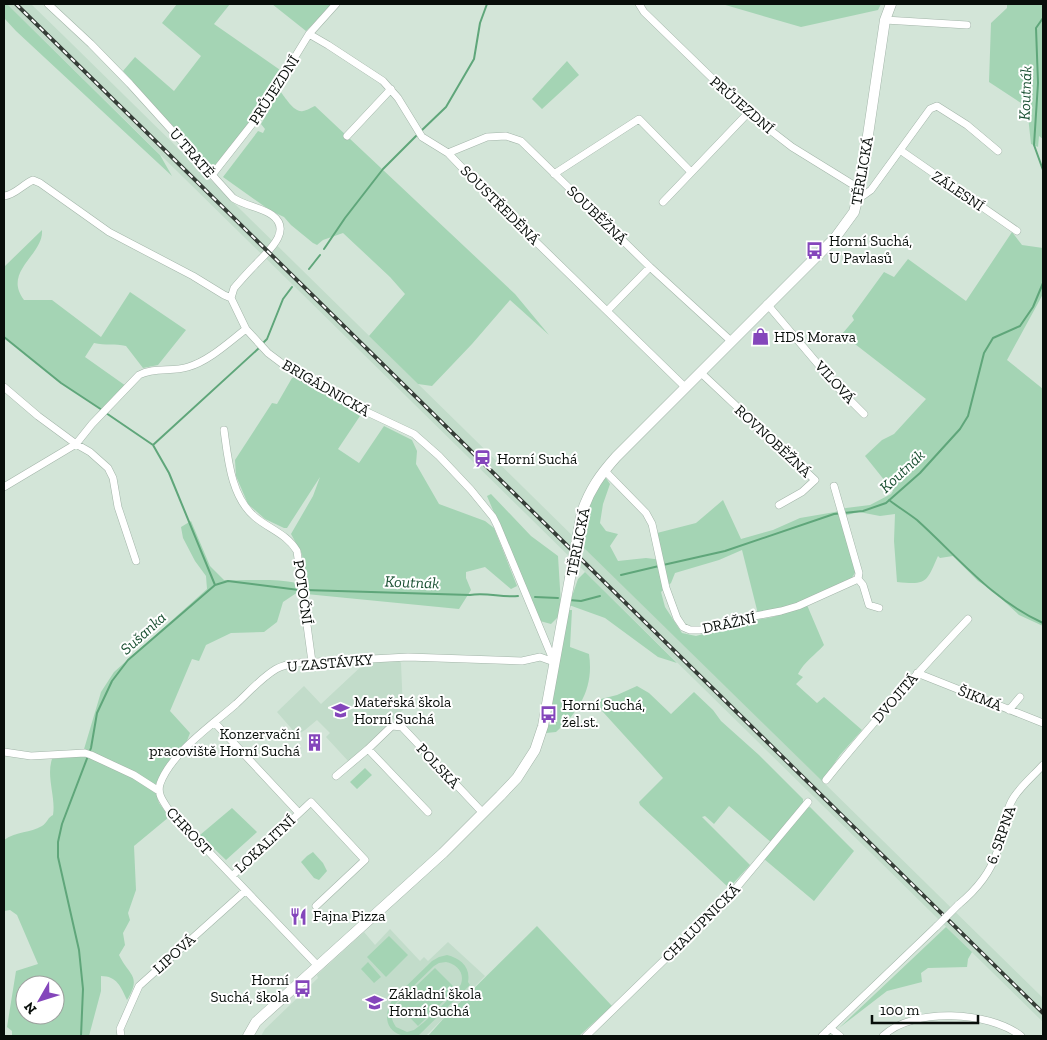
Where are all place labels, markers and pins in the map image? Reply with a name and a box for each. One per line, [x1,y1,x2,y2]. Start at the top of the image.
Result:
place label: Horní Suchá, U Pavlasů [829,232,912,267]
bus stop icon: Horní Suchá, U Pavlasů [805,240,825,260]
shop icon: HDS Morava [750,327,770,347]
place label: HDS Morava [774,328,856,346]
station icon: Horní Suchá [473,449,493,469]
place label: Horní Suchá [497,450,577,468]
place label: Mateřská škola Horní Suchá [354,693,451,728]
place label: Horní Suchá, žel.st. [562,696,645,731]
school or university icon: Mateřská škola Horní Suchá [330,701,350,721]
bus stop icon: Horní Suchá, žel.st. [538,704,558,724]
place label: Konzervační pracoviště Horní Suchá [149,725,300,760]
building icon: Konzervační pracoviště Horní Suchá [304,733,324,753]
restaurant icon: Fajna Pizza [289,906,309,926]
place label: Fajna Pizza [313,907,385,925]
place label: Horní Suchá, škola [211,971,289,1006]
bus stop icon: Horní Suchá, škola [293,979,313,999]
place label: Základní škola Horní Suchá [389,985,481,1020]
school or university icon: Základní škola Horní Suchá [365,993,385,1013]

